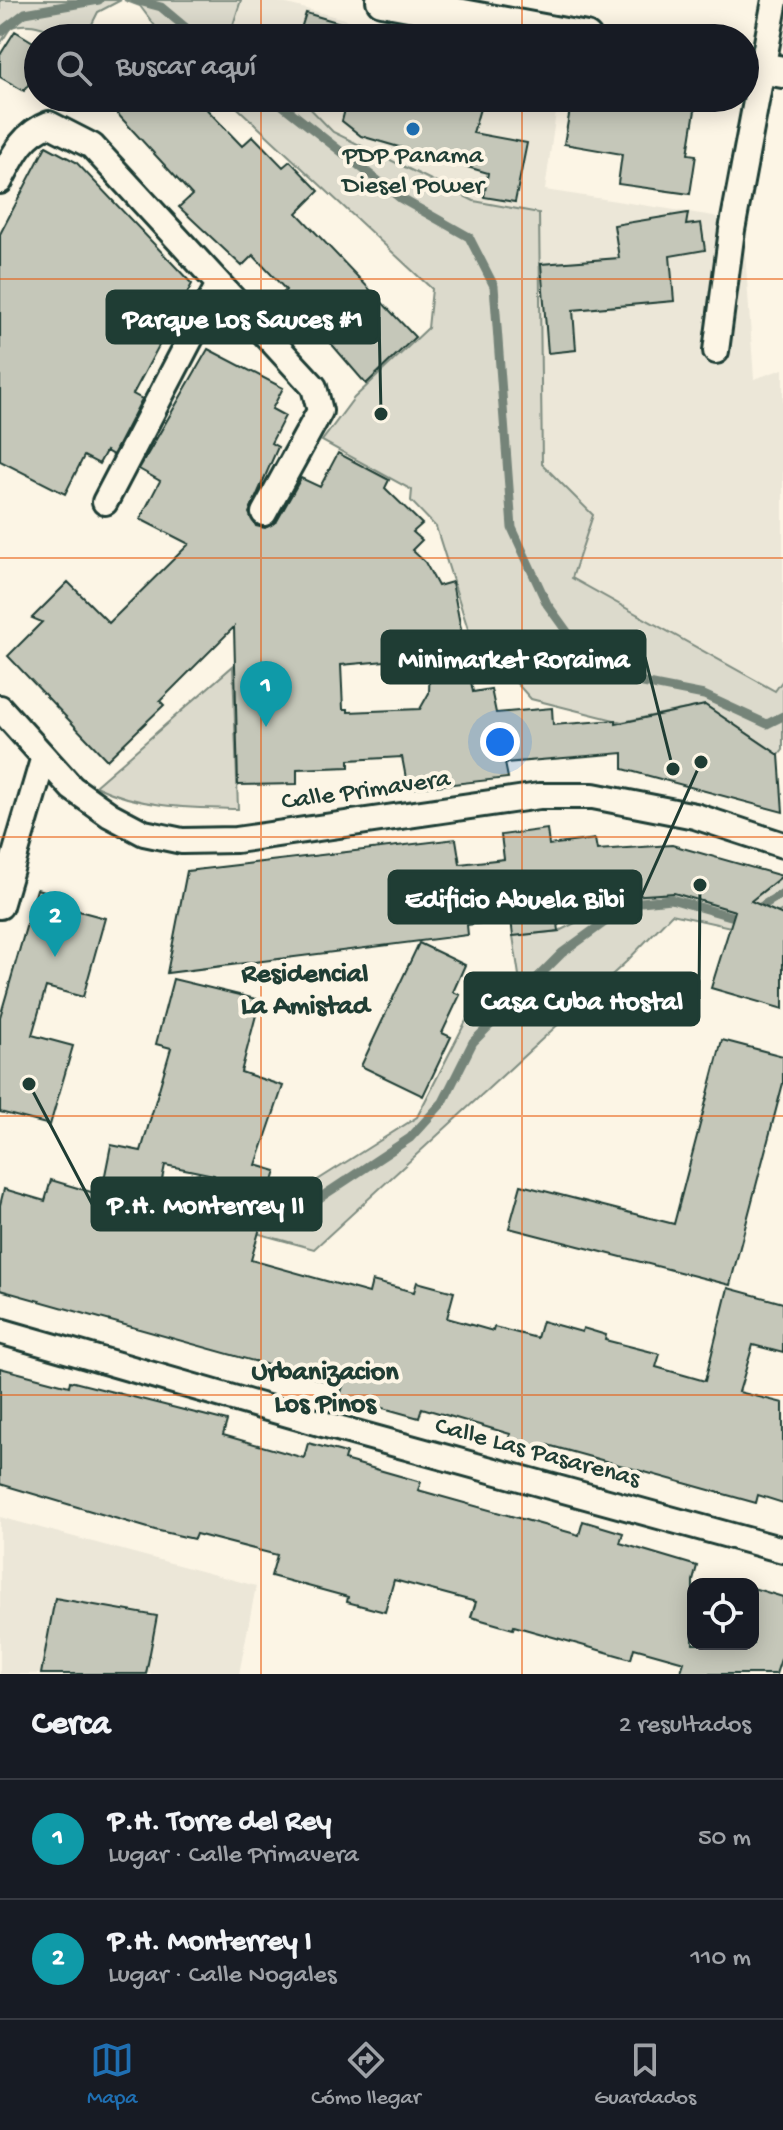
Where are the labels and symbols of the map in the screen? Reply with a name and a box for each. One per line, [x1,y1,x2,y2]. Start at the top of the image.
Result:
marker: PDP Panama Diesel Power [404,120,422,138]
place label: PDP Panama Diesel Power [340,142,487,203]
callout: Parque Los Sauces #1 [107,291,379,343]
text: Parque Los Sauces #1 [121,305,363,338]
callout: Minimarket Roraima [382,631,645,683]
text: Minimarket Roraima [398,645,631,678]
pin: 1 [240,661,292,727]
your location [480,722,520,762]
street label: Calle Primavera [280,765,454,819]
callout: Edificio Abuela Bibi [389,871,641,923]
text: Edificio Abuela Bibi [405,885,625,918]
pin: 2 [29,891,81,957]
district label: Residencial La Amistad [241,959,372,1024]
callout: Casa Cuba Hostal [465,973,699,1025]
text: Casa Cuba Hostal [481,987,683,1020]
callout: P.H. Monterrey II [92,1178,321,1230]
text: P.H. Monterrey II [106,1191,304,1224]
district label: Urbanizacion Los Pinos [251,1357,399,1422]
street label: Calle Las Pasarenas [431,1412,644,1497]

